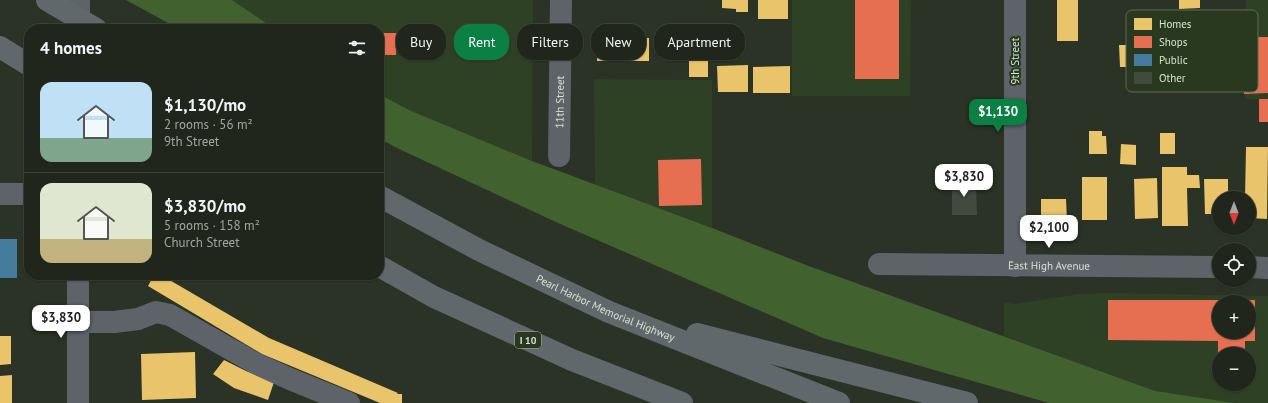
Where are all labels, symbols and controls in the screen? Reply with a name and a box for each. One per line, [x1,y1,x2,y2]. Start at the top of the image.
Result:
legend [1126,10,1258,92]
text: Homes [1159,17,1192,31]
chip: Buy [396,24,446,60]
chip: Rent [454,24,509,60]
chip: Filters [517,24,583,60]
chip: New [591,24,646,60]
chip: Apartment [654,24,745,60]
text: Shops [1159,35,1188,49]
text: 4 homes [40,37,102,59]
icon: filters [346,37,368,59]
street label: 9th Street [1008,37,1022,84]
text: Public [1159,53,1188,67]
text: Other [1159,71,1186,85]
street label: 11th Street [552,75,567,129]
text: $1,130/mo [164,94,246,116]
icon: home [72,98,120,146]
pin: $1,130 [965,99,1031,133]
text: $1,130 [978,103,1018,120]
text: 2 rooms · 56 m² [164,116,253,133]
text: 9th Street [164,133,219,150]
pin: $3,830 [931,164,997,198]
text: $3,830 [944,168,984,185]
north arrow [1212,191,1256,235]
map controls [1212,191,1256,391]
text: $3,830/mo [164,195,246,217]
icon: home [72,199,120,247]
pin: $2,100 [1016,215,1082,249]
text: 5 rooms · 158 m² [164,217,260,234]
text: $2,100 [1029,219,1069,236]
text: Church Street [164,234,240,251]
button: locate [1212,243,1256,287]
street label: East High Avenue [1008,258,1090,273]
street label: Pearl Harbor Memorial Highway [534,271,678,345]
button: + [1212,295,1256,339]
pin: $3,830 [28,305,94,339]
text: $3,830 [41,309,81,326]
road number: I 10 [515,332,541,348]
button: − [1212,347,1256,391]

